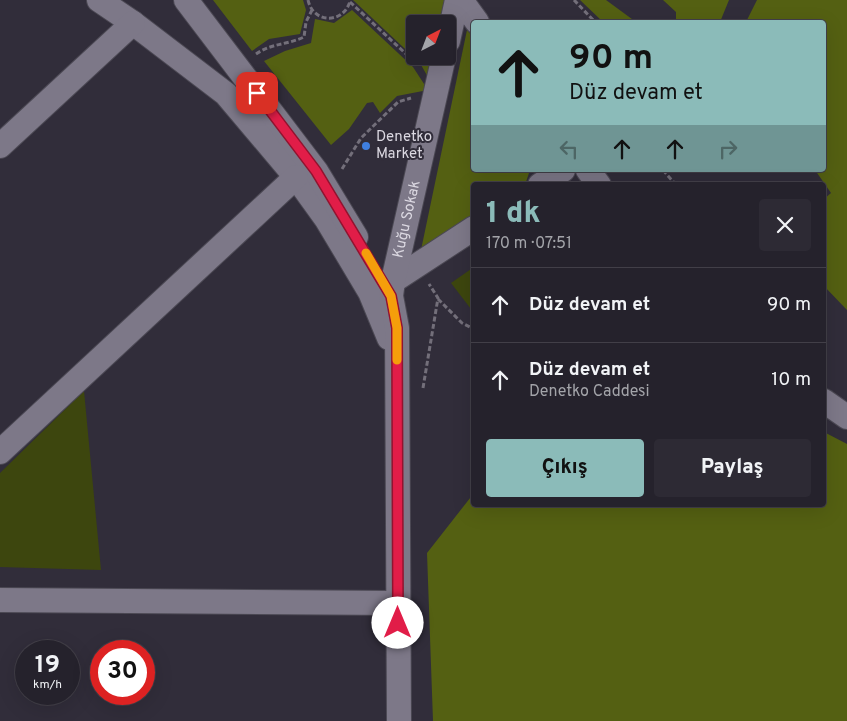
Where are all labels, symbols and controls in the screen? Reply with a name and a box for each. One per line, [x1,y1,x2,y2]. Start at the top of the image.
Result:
north arrow [406,15,456,65]
map controls [406,15,456,65]
text: 90 m [569,37,653,81]
icon: ahead [486,40,551,105]
pin [236,72,278,114]
icon: arrive [243,79,271,107]
text: Düz devam et [569,80,703,107]
place label: Denetko Market [376,128,432,164]
icon: left [555,135,583,163]
icon: ahead [608,135,636,163]
icon: ahead [661,135,689,163]
icon: right [714,135,742,163]
marker: Denetko Market [360,140,372,152]
street label: Kuğu Sokak [389,178,425,260]
text: 1 dk [486,196,540,233]
button: close [759,199,811,251]
text: 170 m · 07:51 [486,234,572,254]
icon: ahead [486,291,514,319]
text: Düz devam et [529,293,650,317]
text: 90 m [767,293,811,317]
text: Düz devam et [529,358,650,382]
icon: ahead [486,366,514,394]
text: 10 m [771,368,811,392]
text: Denetko Caddesi [529,382,650,402]
button: Çıkış [486,439,644,497]
button: Paylaş [654,439,811,497]
position arrow [371,596,423,648]
speed limit sign: 30 [90,640,155,705]
text: 19 [35,650,60,682]
text: km/h [33,677,62,693]

